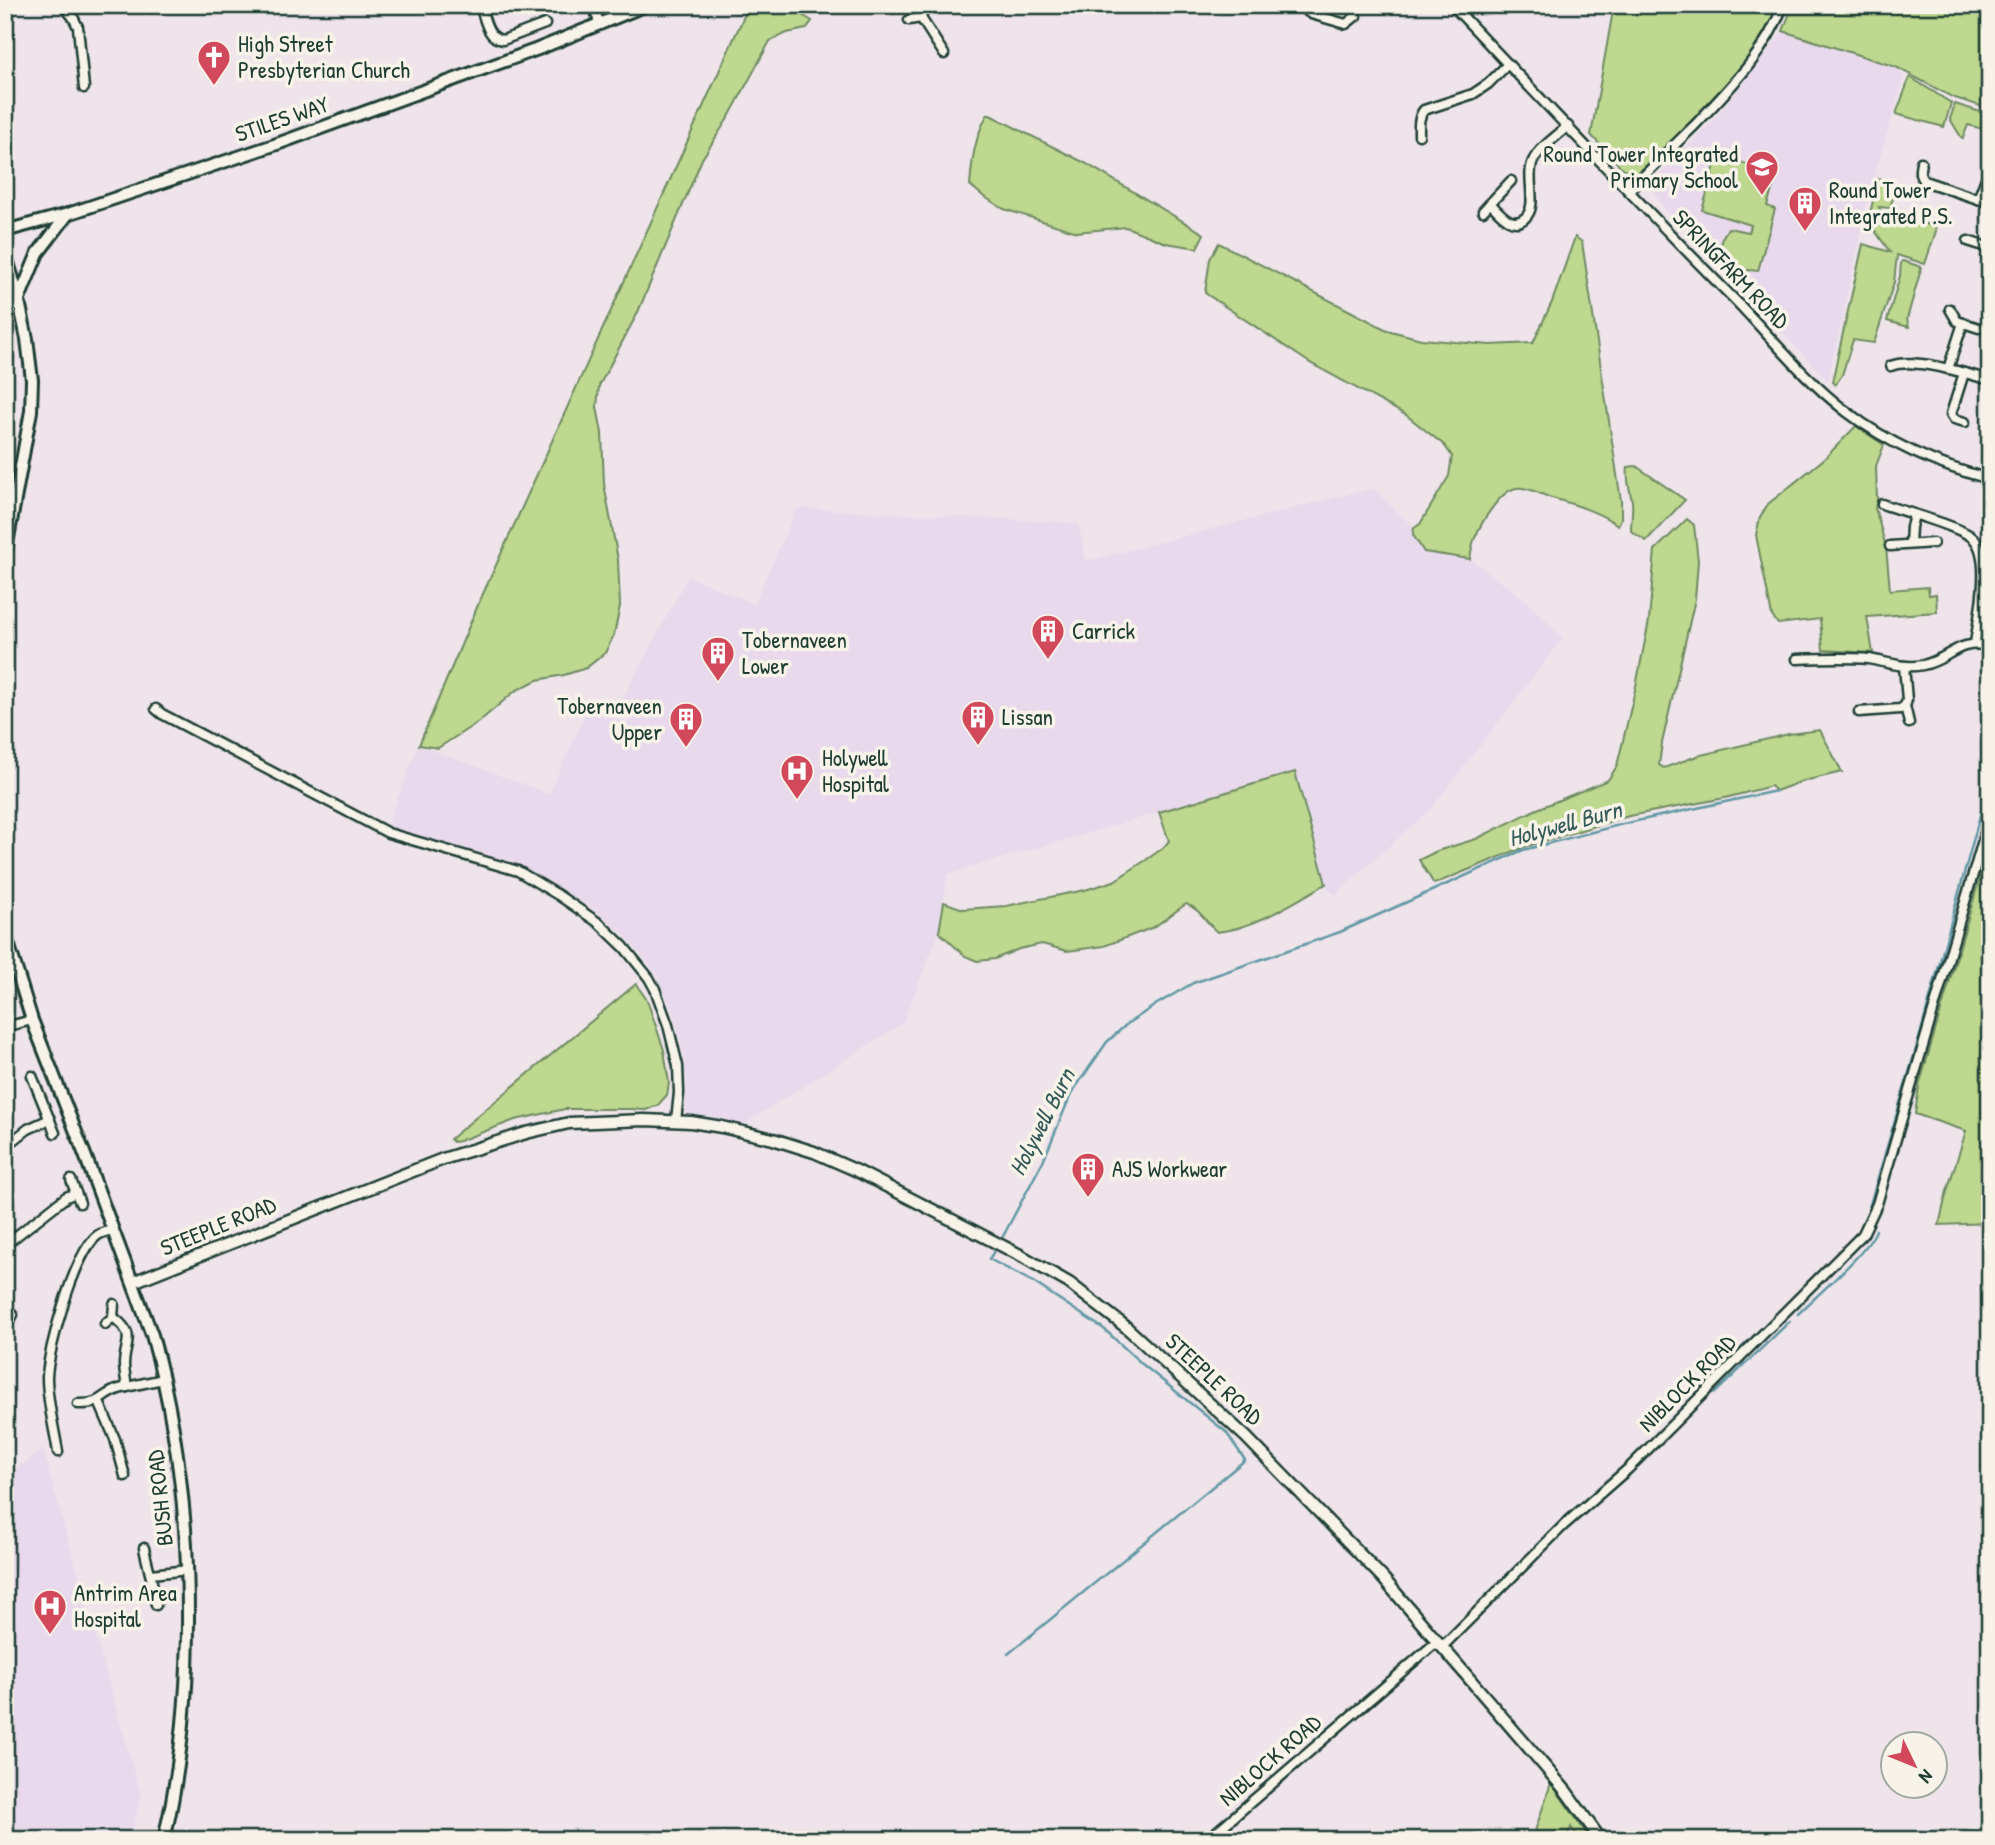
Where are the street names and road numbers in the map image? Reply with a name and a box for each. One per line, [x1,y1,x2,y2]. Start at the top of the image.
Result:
street label: STILES WAY [231,88,333,149]
street label: SPRINGFARM ROAD [1666,202,1797,335]
street label: STEEPLE ROAD [155,1188,280,1263]
street label: STEEPLE ROAD [1159,1326,1270,1432]
street label: NIBLOCK ROAD [1631,1327,1742,1438]
street label: BUSH ROAD [139,1448,180,1548]
street label: NIBLOCK ROAD [1212,1707,1327,1813]

